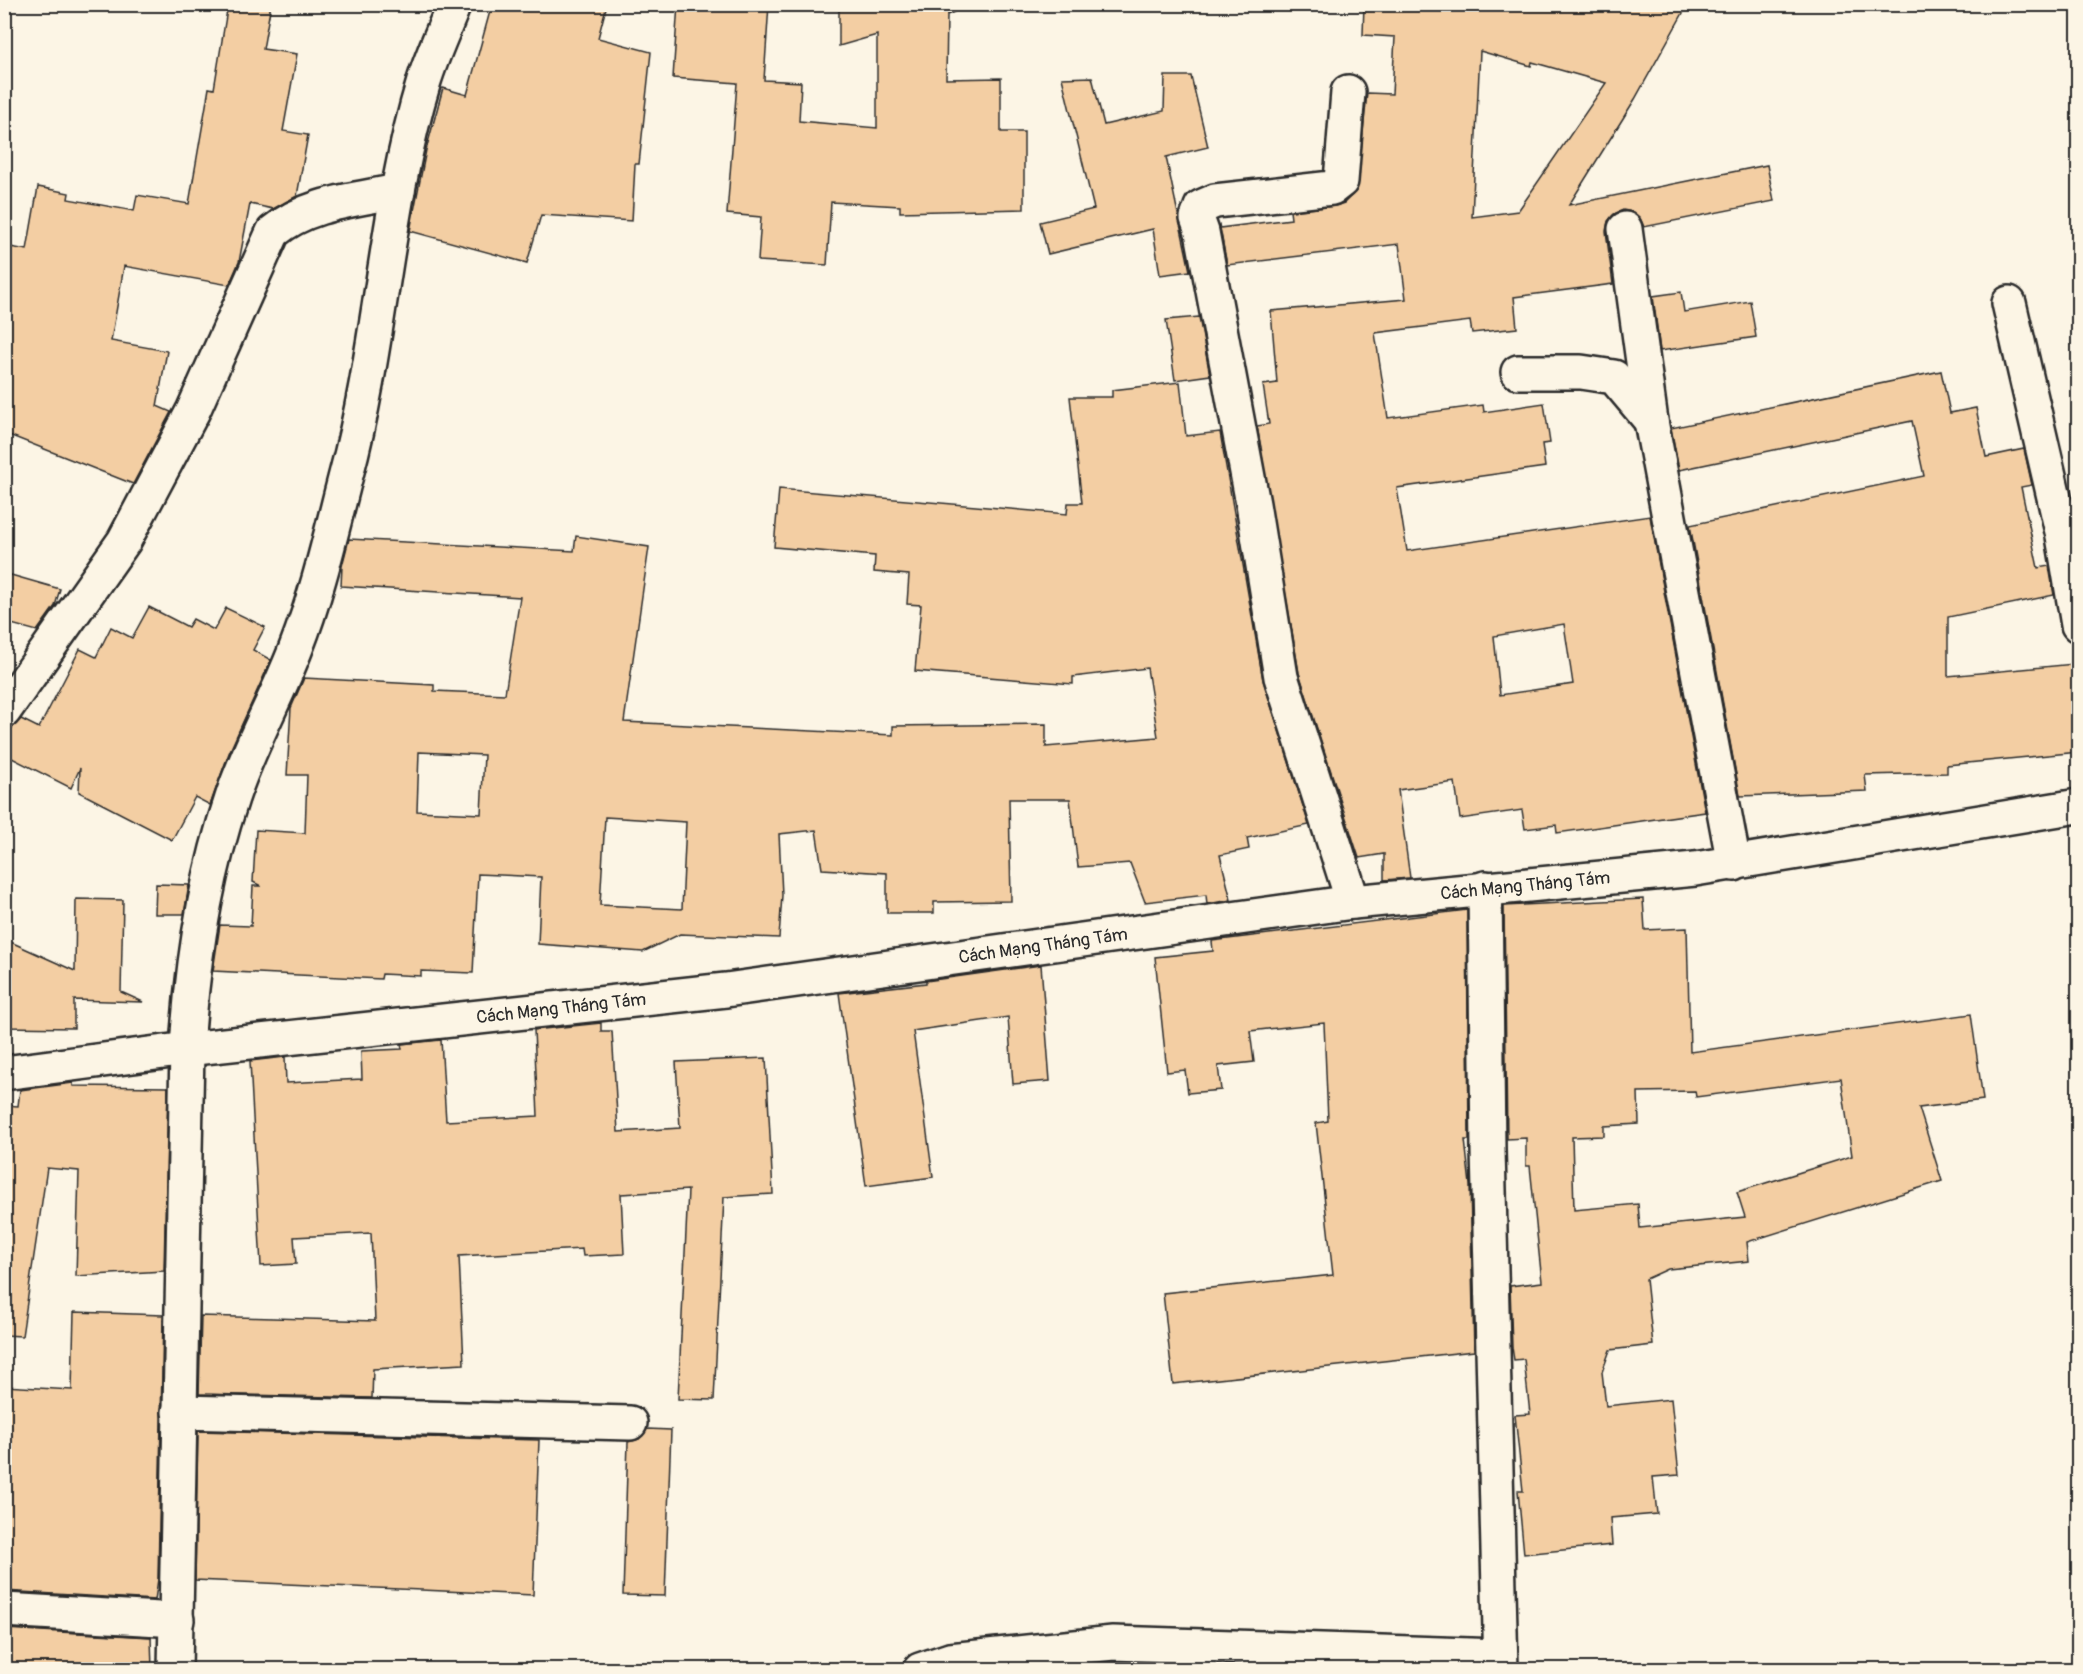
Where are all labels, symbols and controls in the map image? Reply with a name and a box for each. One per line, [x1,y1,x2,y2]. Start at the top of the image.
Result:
street label: Cách Mạng Tháng Tám [1439,866,1611,905]
street label: Cách Mạng Tháng Tám [957,922,1129,969]
street label: Cách Mạng Tháng Tám [475,987,647,1029]

